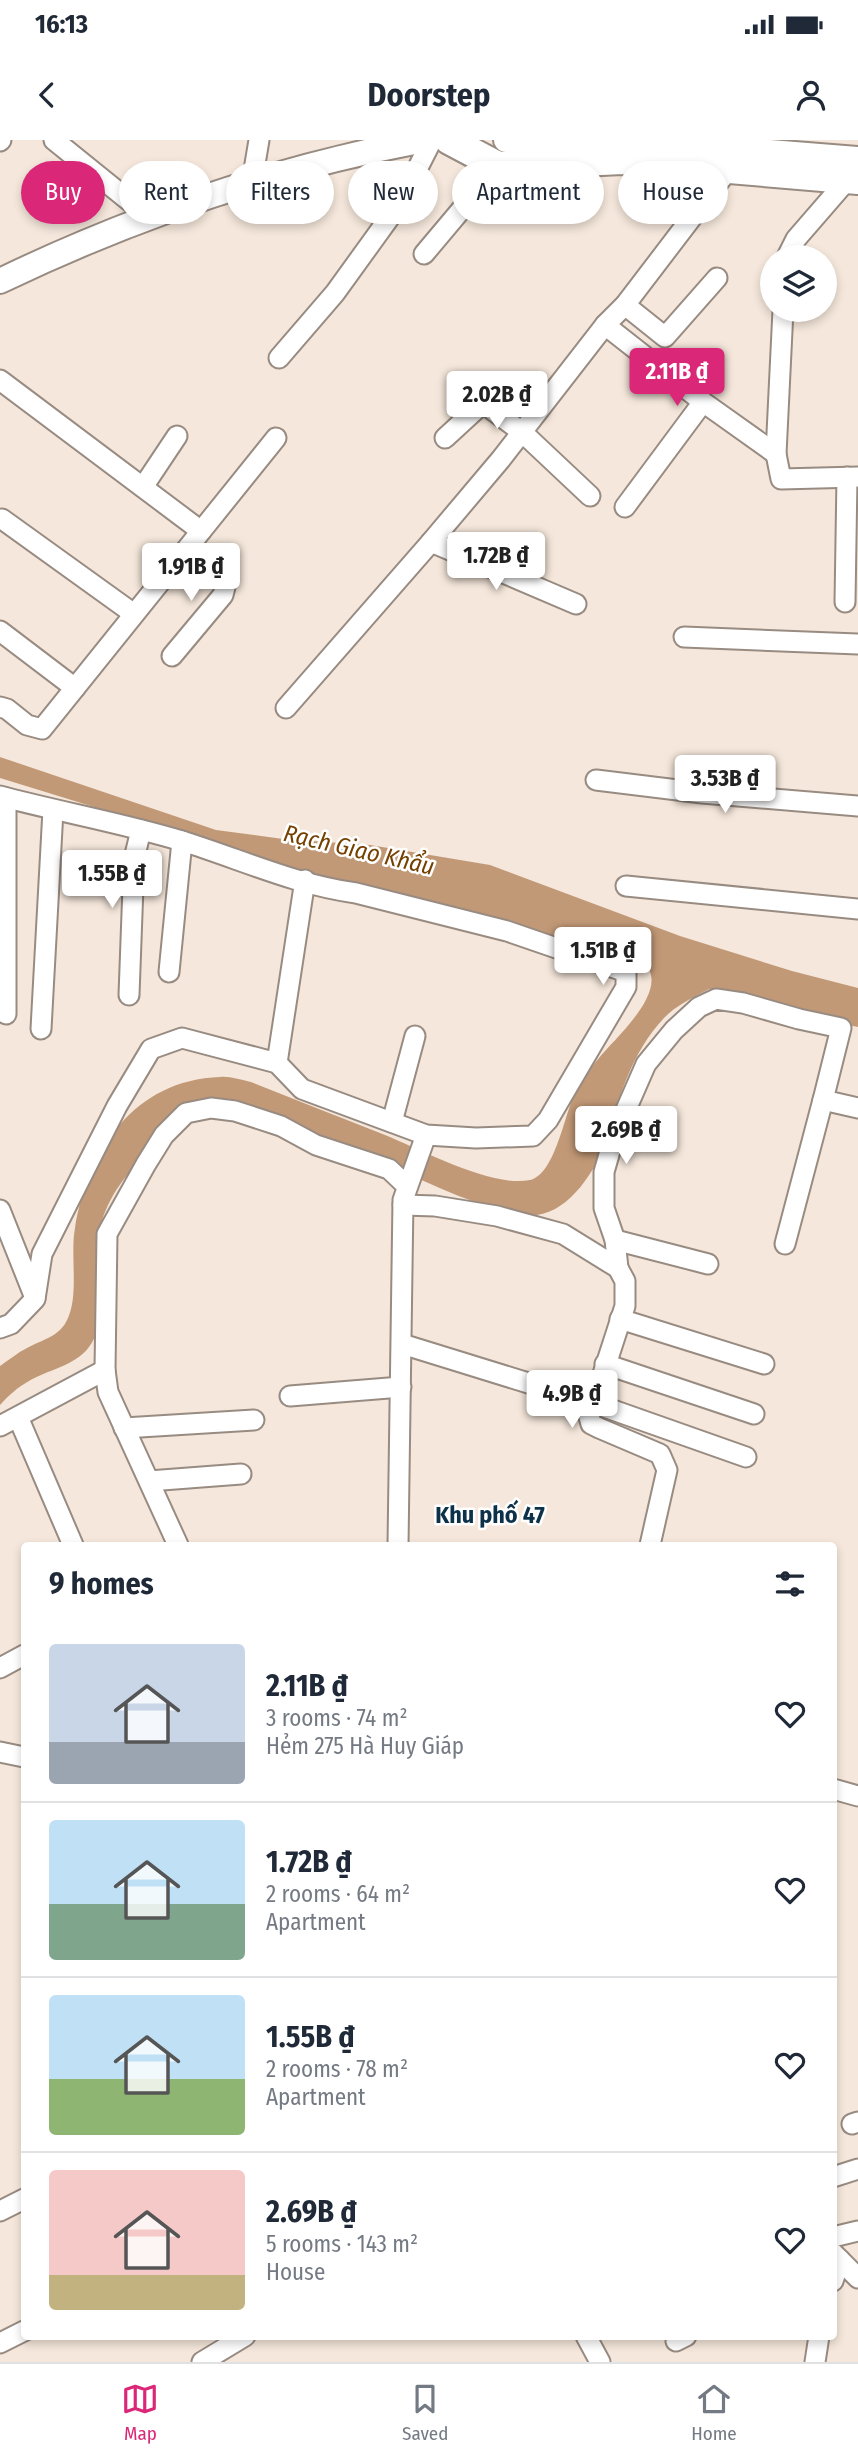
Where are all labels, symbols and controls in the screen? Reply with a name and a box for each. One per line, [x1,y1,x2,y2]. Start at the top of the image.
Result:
text: 16:13 [35,9,88,40]
icon: back [28,76,66,114]
text: Doorstep [368,76,490,114]
icon: person [792,76,830,114]
chip: Buy [21,161,105,224]
chip: Rent [119,161,212,224]
chip: Filters [226,161,334,224]
chip: New [348,161,438,224]
chip: Apartment [452,161,604,224]
chip: House [618,161,728,224]
map controls [760,245,837,322]
button: layers [760,245,837,322]
pin: 2.11B ₫ [612,348,742,408]
text: 2.11B ₫ [646,357,708,385]
pin: 2.02B ₫ [432,372,562,431]
text: 2.02B ₫ [463,380,531,408]
pin: 1.72B ₫ [431,532,561,592]
text: 1.72B ₫ [463,541,529,569]
pin: 1.91B ₫ [126,544,256,603]
text: 1.91B ₫ [158,552,224,580]
pin: 3.53B ₫ [660,756,790,815]
text: 3.53B ₫ [691,764,759,792]
water label: Rạch Giao Khẩu [281,817,438,881]
pin: 1.55B ₫ [47,850,177,910]
text: 1.55B ₫ [78,859,146,887]
pin: 1.51B ₫ [538,928,668,987]
text: 1.51B ₫ [570,936,636,964]
pin: 2.69B ₫ [561,1107,691,1166]
text: 2.69B ₫ [591,1115,661,1143]
pin: 4.9B ₫ [515,1370,629,1430]
text: 4.9B ₫ [543,1379,601,1407]
district label: Khu phố 47 [435,1499,545,1529]
icon: filters [771,1565,809,1603]
text: 9 homes [49,1566,154,1602]
text: 2.11B ₫ [266,1668,348,1704]
icon: home [105,1672,189,1756]
icon: heart [771,1695,809,1733]
text: 3 rooms · 74 m² [266,1704,408,1732]
text: Hẻm 275 Hà Huy Giáp [266,1732,464,1760]
text: 1.72B ₫ [266,1844,352,1880]
icon: home [105,1848,189,1932]
icon: heart [771,1871,809,1909]
text: 2 rooms · 64 m² [266,1880,410,1908]
text: Apartment [266,1908,366,1936]
text: 1.55B ₫ [266,2019,355,2055]
icon: home [105,2023,189,2107]
icon: heart [771,2046,809,2084]
text: 2 rooms · 78 m² [266,2055,408,2083]
text: Apartment [266,2083,366,2111]
text: 2.69B ₫ [266,2194,357,2230]
icon: home [105,2198,189,2282]
icon: heart [771,2221,809,2259]
text: 5 rooms · 143 m² [266,2230,418,2258]
text: House [266,2258,325,2286]
tab: Map [121,2380,159,2445]
tab: Saved [402,2380,448,2445]
tab: Home [691,2380,737,2445]

